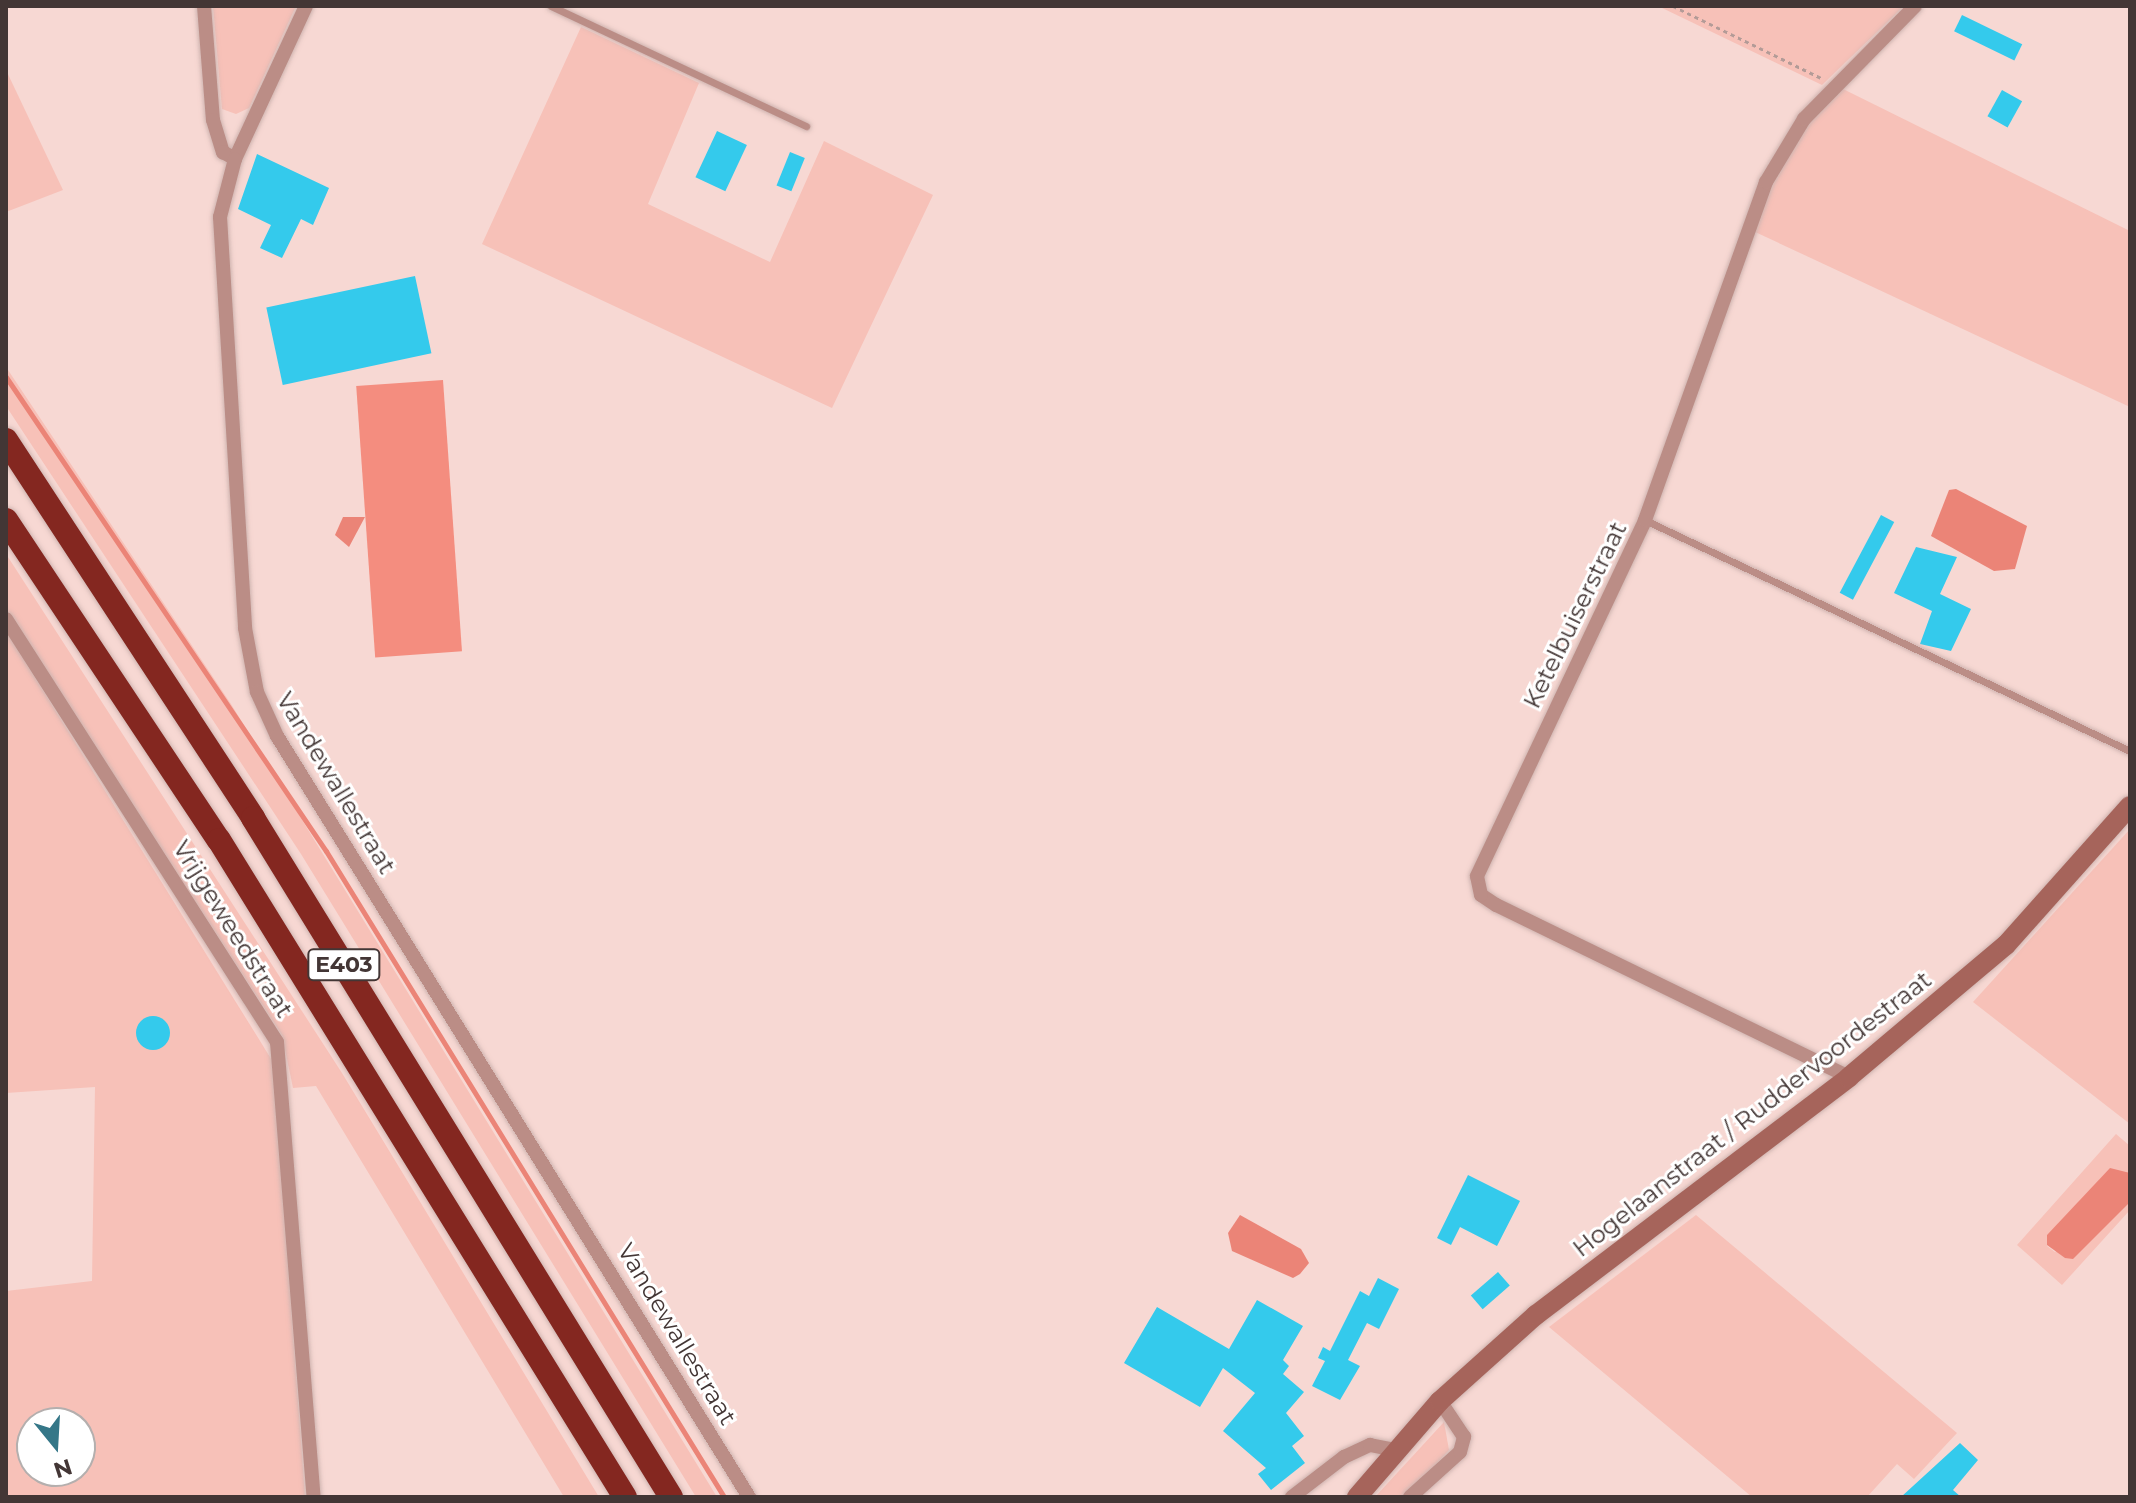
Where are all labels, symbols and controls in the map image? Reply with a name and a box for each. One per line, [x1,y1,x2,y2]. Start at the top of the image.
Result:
street label: Ketelbuiserstraat [1517,517,1633,713]
street label: Vandewallestraat [270,687,402,879]
street label: Vrijgeweedstraat [167,835,299,1023]
road number: E403 [306,947,382,983]
street label: Hogelaanstraat / Ruddervoordestraat [1567,965,1937,1263]
street label: Vandewallestraat [611,1238,743,1430]
north arrow [16,1407,96,1487]
text: N [50,1453,76,1484]

